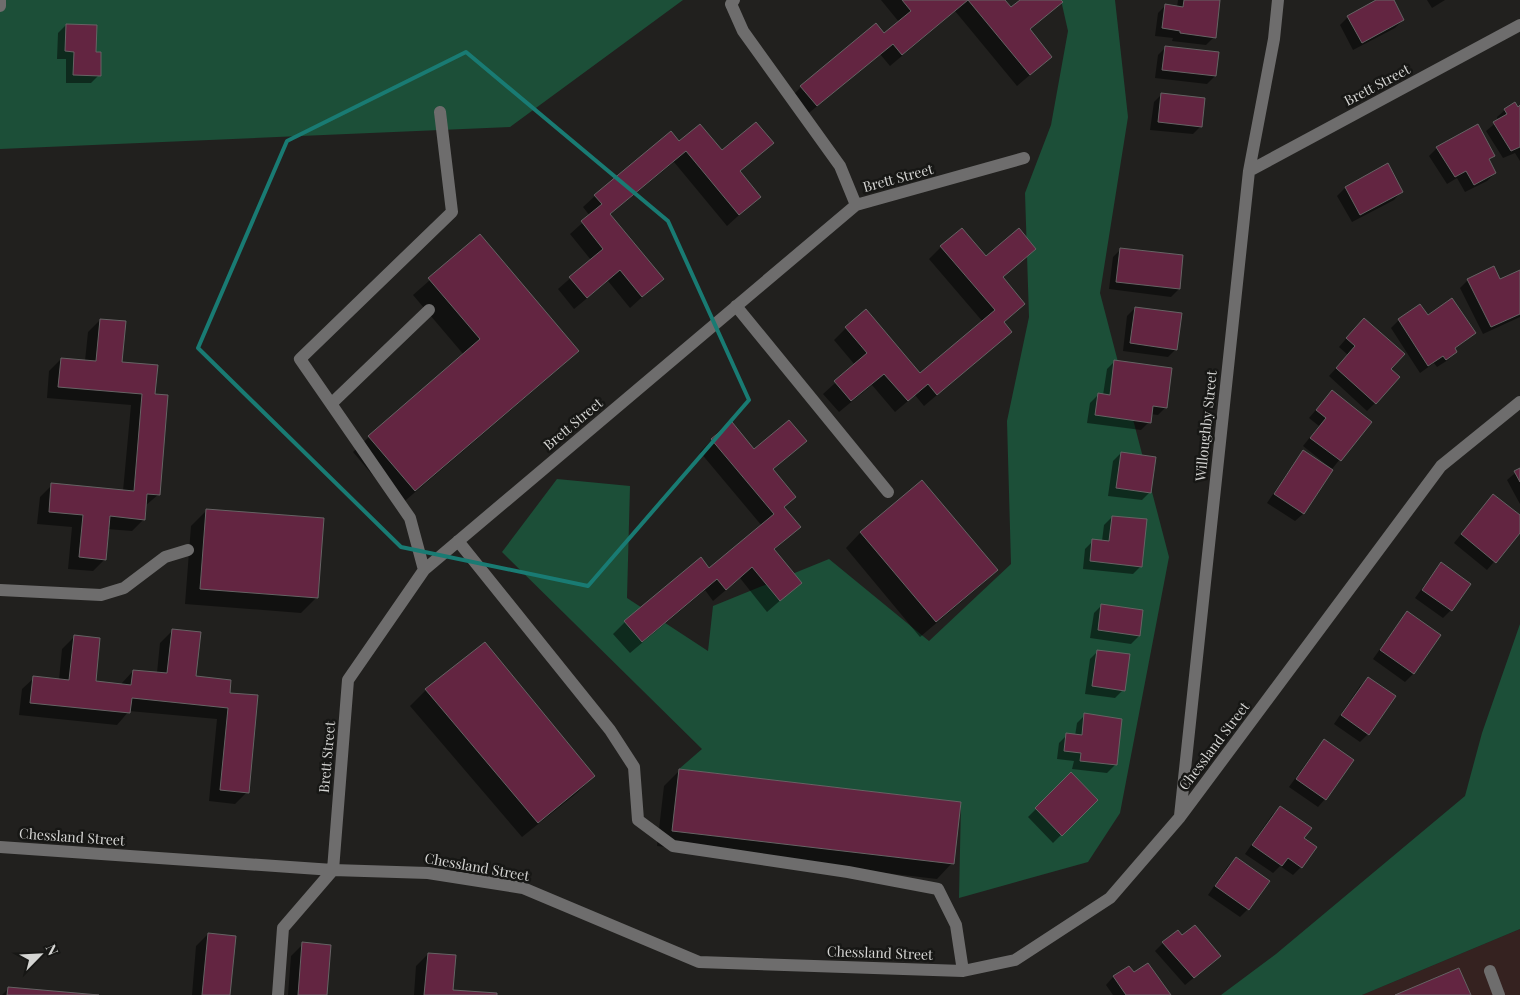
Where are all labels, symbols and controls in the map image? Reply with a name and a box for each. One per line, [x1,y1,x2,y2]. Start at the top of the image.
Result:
street label: Brett Street [1341,59,1414,110]
street label: Brett Street [861,159,936,196]
street label: Willoughby Street [1190,369,1221,483]
street label: Brett Street [539,393,607,454]
street label: Chessland Street [1174,697,1254,794]
street label: Brett Street [314,719,339,794]
street label: Chessland Street [18,823,127,850]
street label: Chessland Street [423,848,532,885]
north arrow [15,930,65,980]
text: N [42,941,63,958]
street label: Chessland Street [827,941,934,964]

